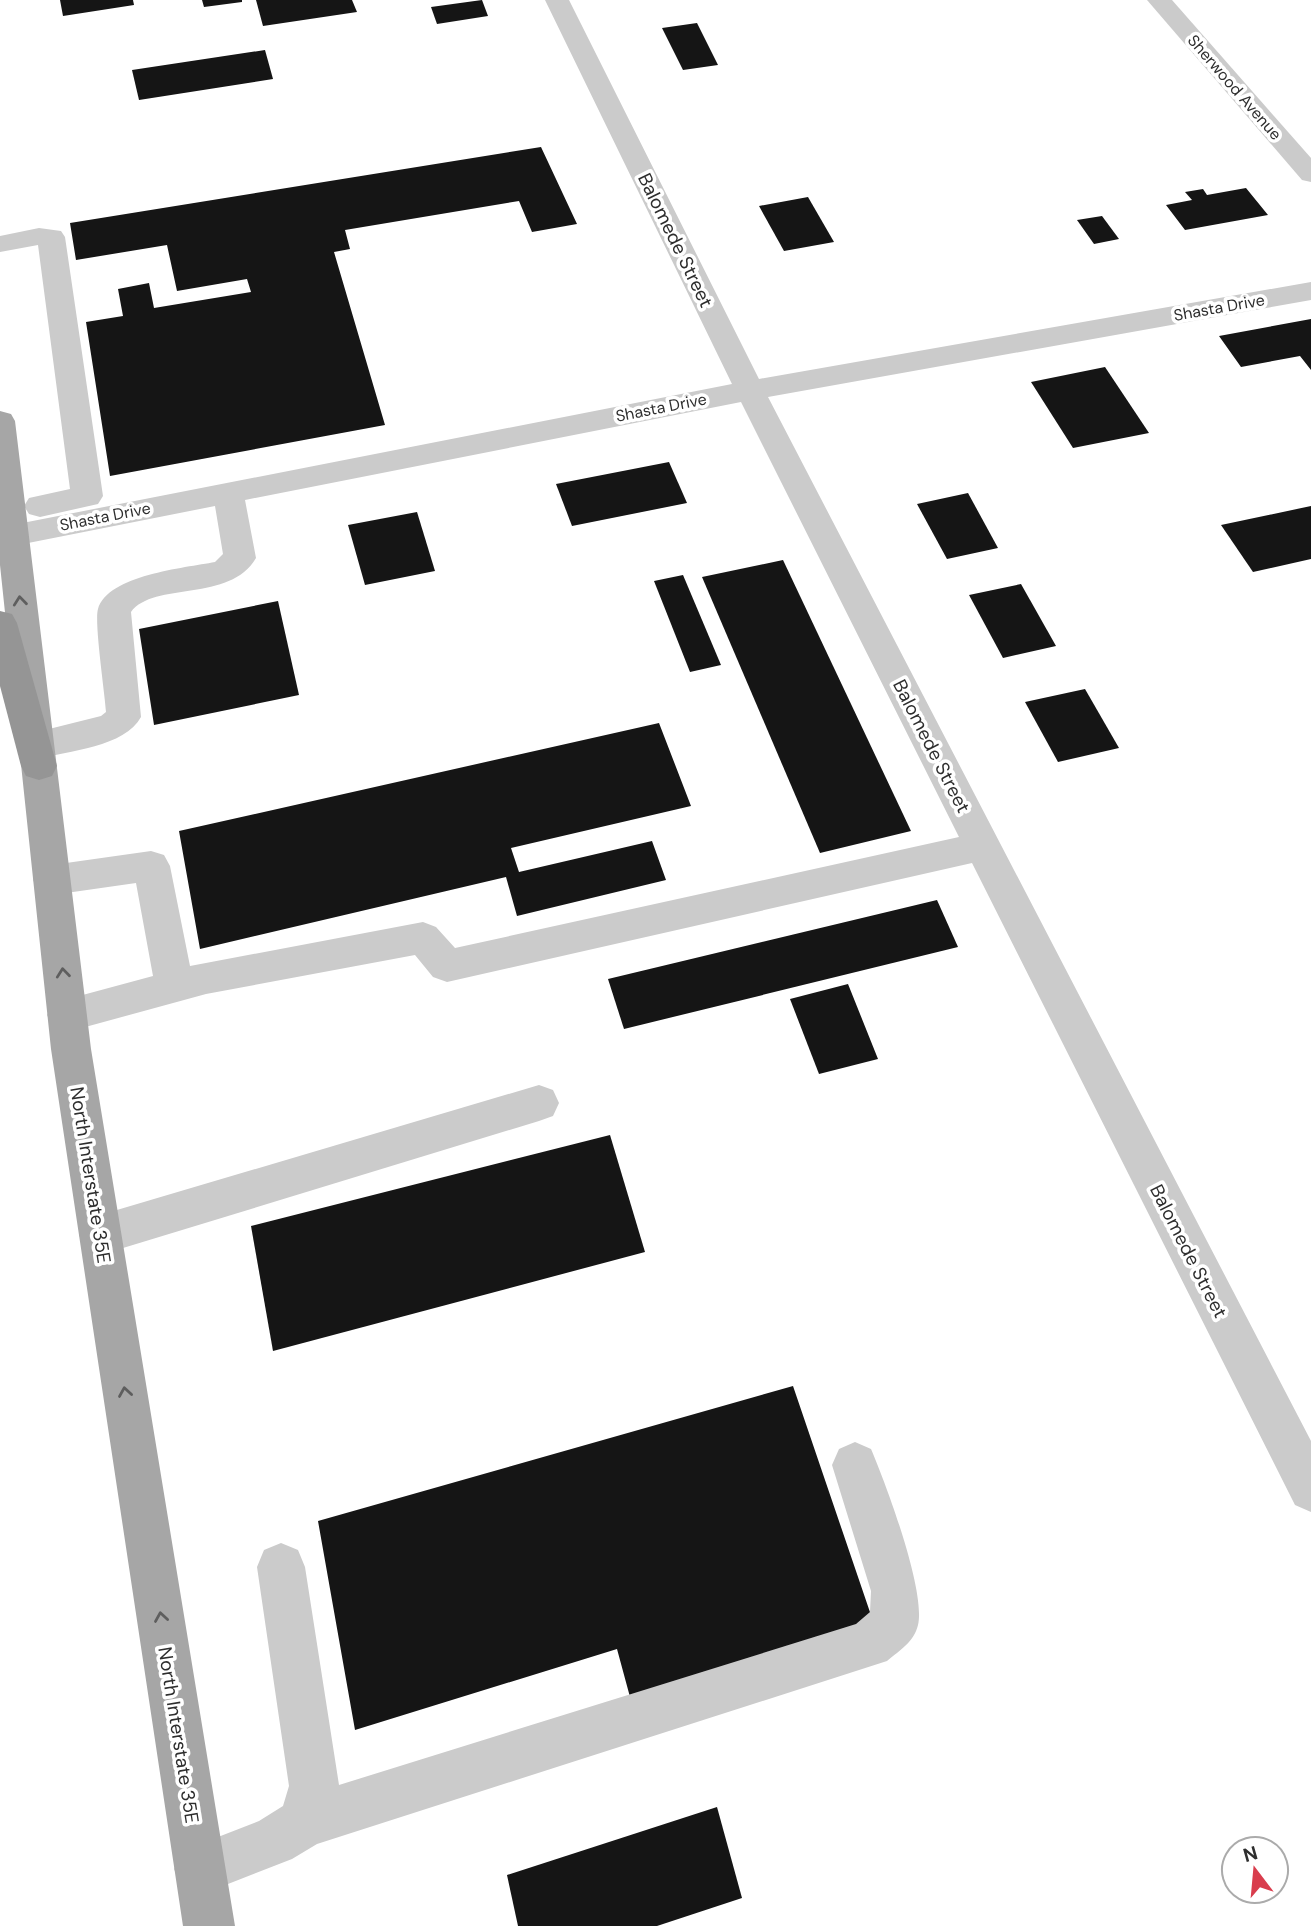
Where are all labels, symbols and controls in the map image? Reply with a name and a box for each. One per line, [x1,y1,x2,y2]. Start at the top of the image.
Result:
street label: Sherwood Avenue [1183,30,1286,144]
street label: Balomede Street [632,169,719,312]
street label: Shasta Drive [1172,289,1266,326]
street label: Shasta Drive [614,388,708,427]
street label: Shasta Drive [58,497,152,536]
one-way arrow [13,595,28,607]
street label: Balomede Street [887,675,976,817]
one-way arrow [55,967,70,979]
street label: North Interstate 35E [64,1085,117,1265]
street label: Balomede Street [1144,1180,1233,1322]
one-way arrow [118,1386,133,1398]
one-way arrow [153,1611,168,1622]
street label: North Interstate 35E [152,1645,205,1825]
north arrow [1220,1835,1290,1905]
text: N [1240,1840,1261,1868]

